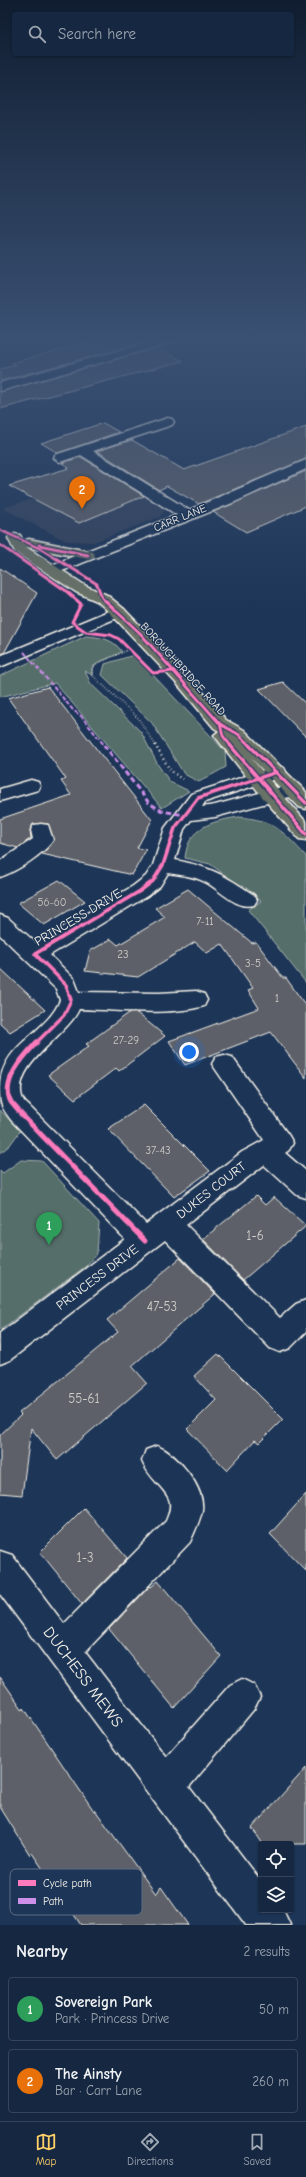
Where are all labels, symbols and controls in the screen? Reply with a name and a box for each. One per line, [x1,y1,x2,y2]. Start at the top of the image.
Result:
search box [12,12,294,56]
icon: search [26,23,48,45]
text: Search here [58,25,136,43]
pin: 2 [69,476,95,509]
street label: CARR LANE [152,501,209,534]
street label: BOROUGHBRIDGE ROAD [138,620,228,718]
street label: PRINCESS DRIVE [32,885,124,949]
house number: 56-60 [37,896,67,909]
house number: 7-11 [196,915,214,928]
house number: 23 [117,948,129,961]
house number: 3-5 [245,957,261,970]
house number: 1 [275,992,279,1005]
house number: 27-29 [113,1034,139,1047]
your location [179,1042,199,1062]
house number: 37-43 [145,1144,171,1157]
street label: DUKES COURT [173,1158,249,1222]
pin: 1 [36,1212,62,1245]
house number: 1-6 [246,1228,264,1243]
street label: PRINCESS DRIVE [53,1241,141,1313]
house number: 47-53 [147,1299,177,1314]
house number: 55-61 [68,1391,100,1406]
house number: 1-3 [77,1550,93,1565]
street label: DUCHESS MEWS [39,1623,127,1731]
map controls [258,1841,294,1913]
button: locate [258,1841,294,1877]
legend [10,1869,142,1915]
text: Cycle path [43,1877,92,1890]
button: layers [258,1877,294,1913]
text: Path [43,1895,64,1908]
text: Nearby [16,1942,67,1961]
text: 2 results [243,1944,290,1959]
text: Sovereign Park [55,1993,152,2011]
text: 1 [27,2002,33,2017]
text: 50 m [259,2002,289,2017]
text: Park · Princess Drive [55,2011,169,2026]
text: The Ainsty [55,2065,122,2083]
text: 2 [27,2074,33,2089]
text: 260 m [252,2074,289,2089]
text: Bar · Carr Lane [55,2083,142,2098]
tab: Map [35,2131,57,2168]
tab: Directions [127,2131,174,2168]
tab: Saved [244,2131,271,2168]

